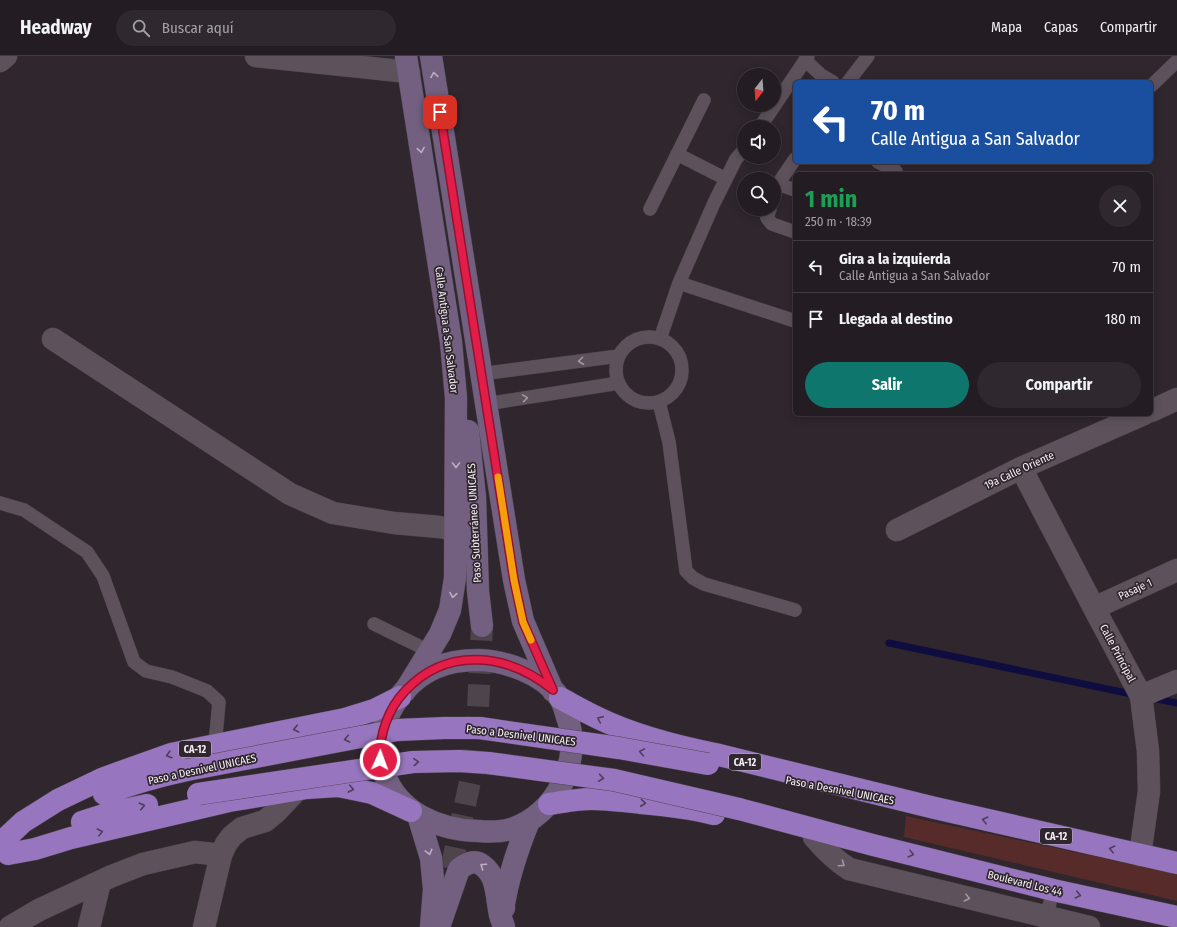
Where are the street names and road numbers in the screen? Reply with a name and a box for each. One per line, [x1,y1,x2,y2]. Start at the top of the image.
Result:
street label: Calle Antigua a San Salvador [432,266,461,394]
street label: 19a Calle Oriente [982,449,1056,492]
street label: Paso Subterráneo UNICAES [465,462,484,583]
street label: Pasaje 1 [1116,576,1154,603]
street label: Calle Principal [1097,622,1138,685]
street label: Paso a Desnivel UNICAES [465,722,577,749]
road number: CA-12 [179,741,211,757]
street label: Paso a Desnivel UNICAES [147,752,258,787]
road number: CA-12 [729,754,761,770]
street label: Paso a Desnivel UNICAES [785,774,896,807]
road number: CA-12 [1040,828,1072,844]
street label: Boulevard Los 44 [986,868,1064,899]

